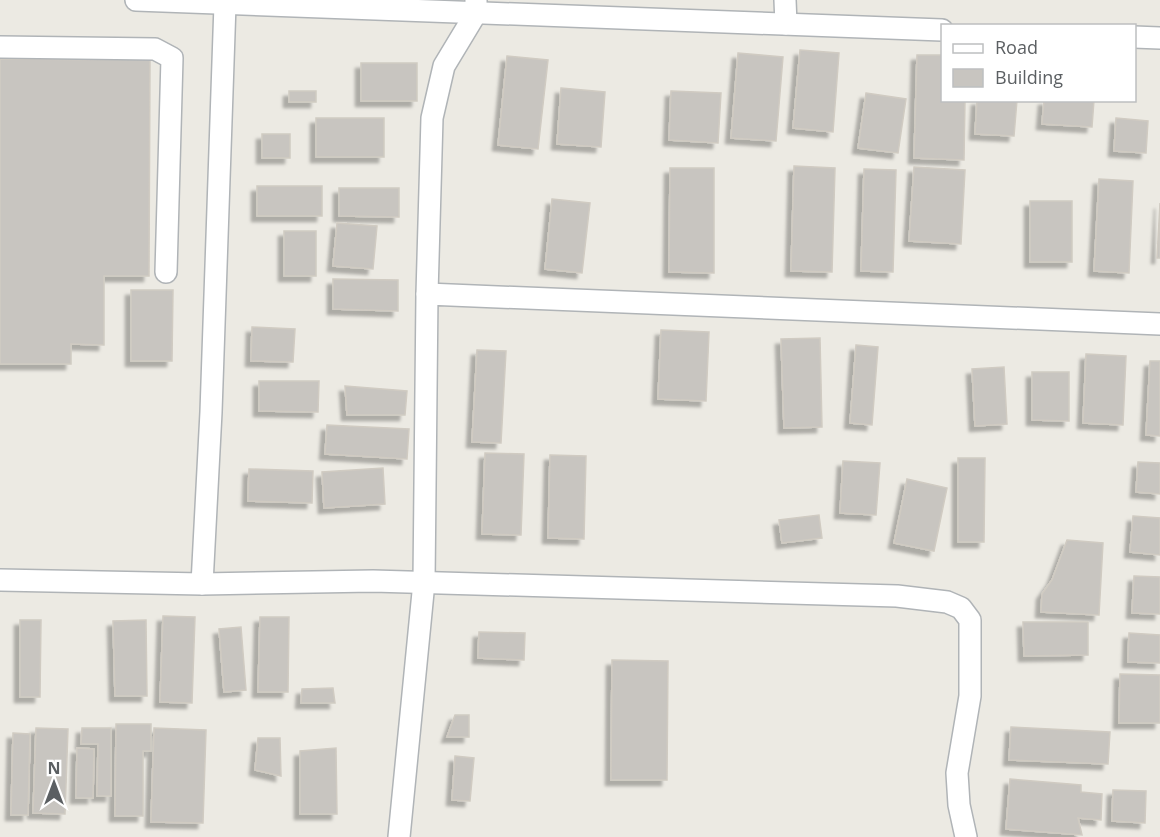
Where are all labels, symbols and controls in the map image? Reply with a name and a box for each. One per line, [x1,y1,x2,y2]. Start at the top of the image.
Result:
legend [941,24,1136,102]
text: Road [995,35,1038,59]
text: Building [995,65,1063,89]
north arrow [24,753,84,813]
text: N [47,757,61,779]

